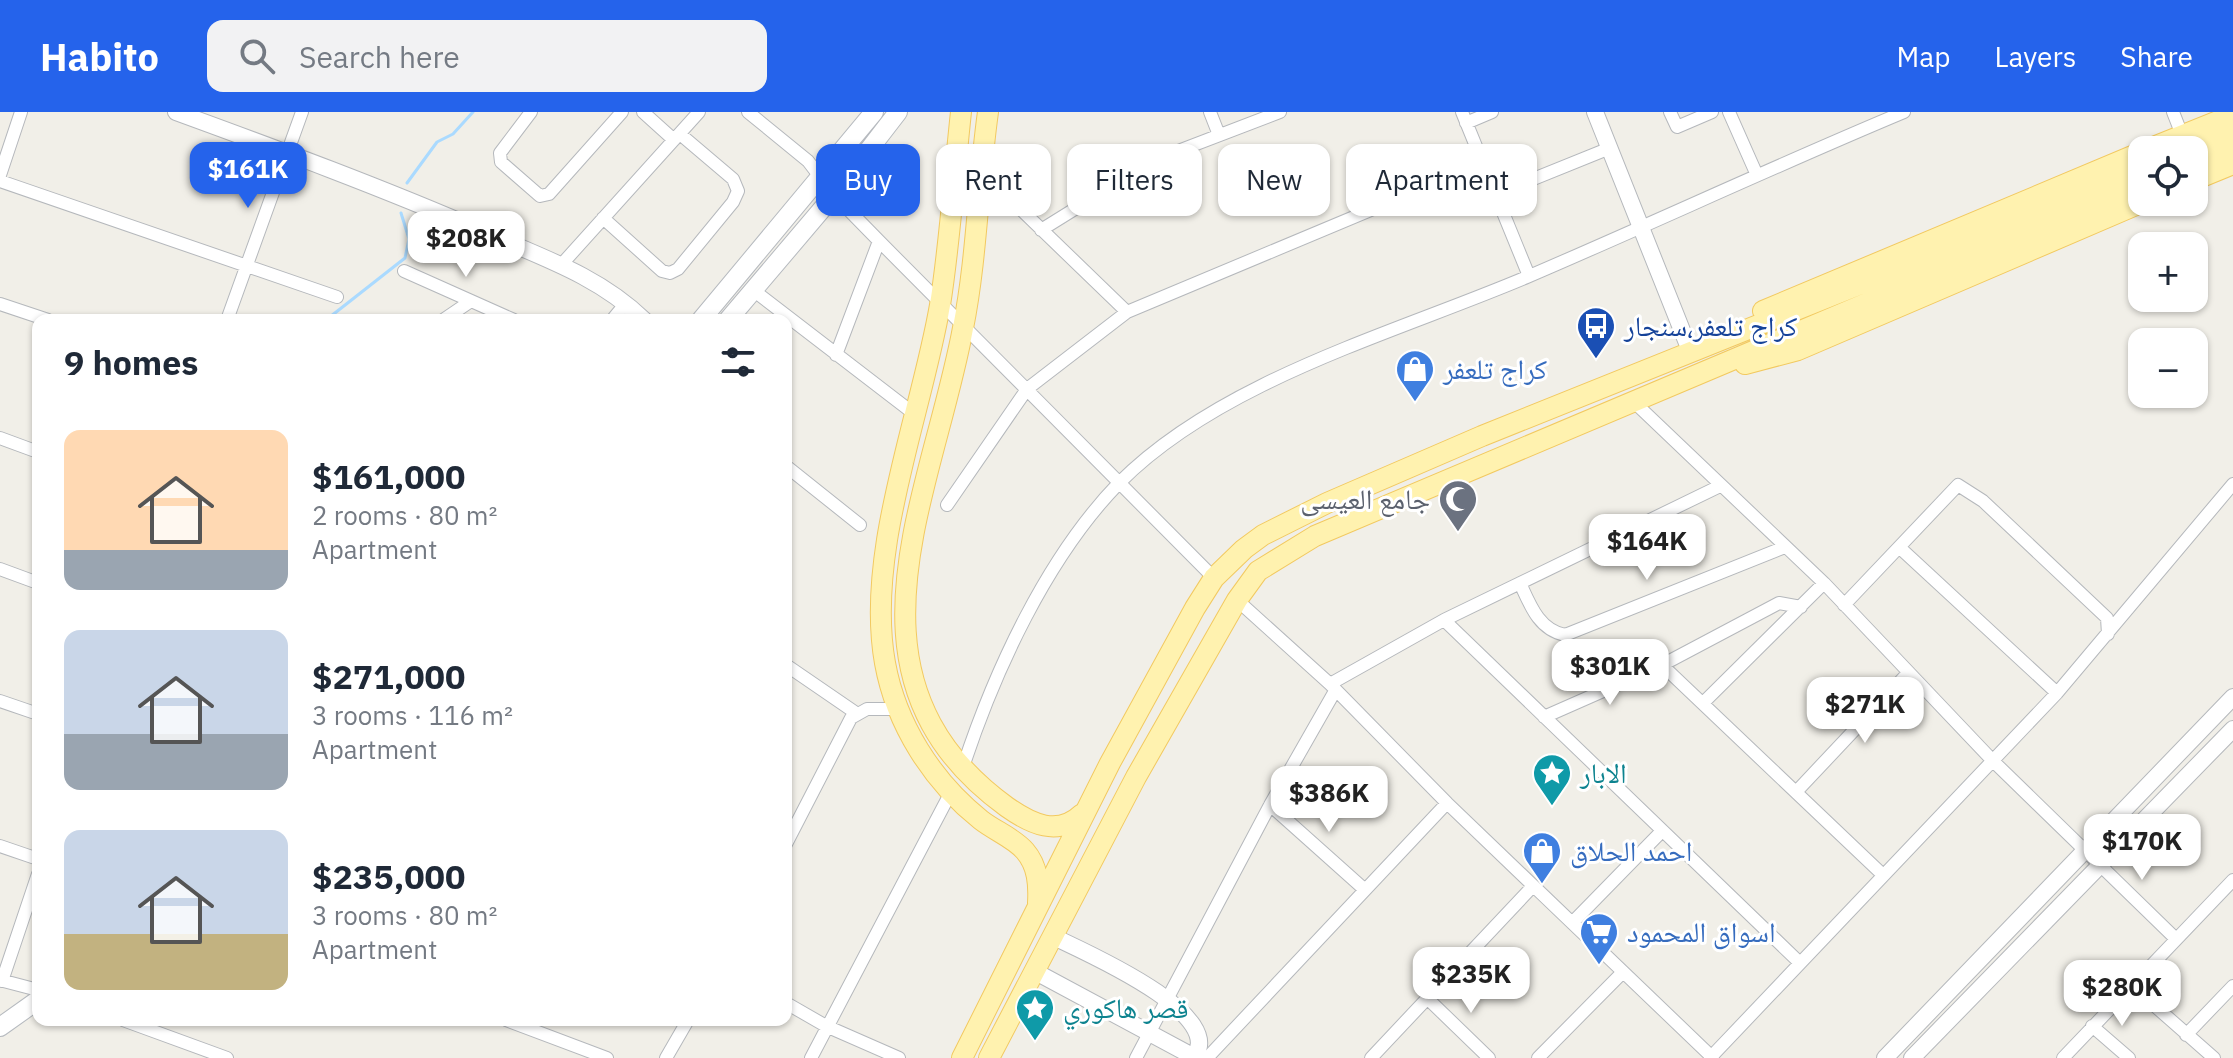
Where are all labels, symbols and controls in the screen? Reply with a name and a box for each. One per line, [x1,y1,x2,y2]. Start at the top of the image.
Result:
search box [207,20,767,92]
text: Habito [40,32,159,81]
icon: search [235,34,279,78]
text: Search here [299,37,460,76]
text: Map [1896,38,1950,75]
text: Layers [1994,38,2076,75]
text: Share [2120,38,2193,75]
map controls [2128,136,2208,408]
button: locate [2128,136,2208,216]
pin: $161K [192,142,304,210]
chip: Buy [816,144,920,216]
chip: Rent [936,144,1051,216]
chip: Filters [1067,144,1202,216]
chip: New [1218,144,1330,216]
chip: Apartment [1346,144,1537,216]
text: $161K [208,151,288,185]
pin: $208K [410,211,522,279]
text: $208K [426,220,506,254]
button: + [2128,232,2208,312]
bus stop icon: كراج تلعفر،سنجار [1575,305,1617,360]
place label: كراج تلعفر،سنجار [1623,307,1798,344]
button: − [2128,328,2208,408]
text: 9 homes [64,340,199,384]
icon: filters [716,340,760,384]
shop icon: كراج تلعفر [1394,348,1436,403]
place label: كراج تلعفر [1442,350,1548,387]
text: $161,000 [312,454,465,498]
icon: home [128,462,224,558]
mosque icon: جامع العيسى [1437,478,1479,533]
place label: جامع العيسى [1300,480,1430,517]
text: 2 rooms · 80 m² [312,498,497,532]
pin: $164K [1591,514,1703,582]
text: $164K [1607,523,1687,557]
text: Apartment [312,532,437,566]
pin: $301K [1554,639,1666,707]
text: $301K [1570,648,1650,682]
text: $271,000 [312,654,465,698]
icon: home [128,662,224,758]
pin: $271K [1809,677,1921,745]
text: $271K [1825,686,1905,720]
text: 3 rooms · 116 m² [312,698,513,732]
text: Apartment [312,732,437,766]
place icon: الابار [1531,752,1573,807]
place label: الابار [1579,754,1627,791]
pin: $386K [1273,766,1385,834]
text: $386K [1289,775,1369,809]
pin: $170K [2086,814,2198,882]
text: $170K [2102,823,2182,857]
shop icon: احمد الحلاق [1521,830,1563,885]
place label: احمد الحلاق [1570,832,1692,869]
text: $235,000 [312,854,465,898]
icon: home [128,862,224,958]
text: 3 rooms · 80 m² [312,898,497,932]
supermarket icon: اسواق المحمود [1578,911,1620,966]
place label: اسواق المحمود [1627,913,1776,950]
text: Apartment [312,932,437,966]
pin: $235K [1415,947,1527,1015]
text: $235K [1431,956,1511,990]
pin: $280K [2066,960,2178,1028]
text: $280K [2082,969,2162,1003]
place icon: قصر هاكوري [1014,987,1056,1042]
place label: قصر هاكوري [1063,989,1189,1031]

